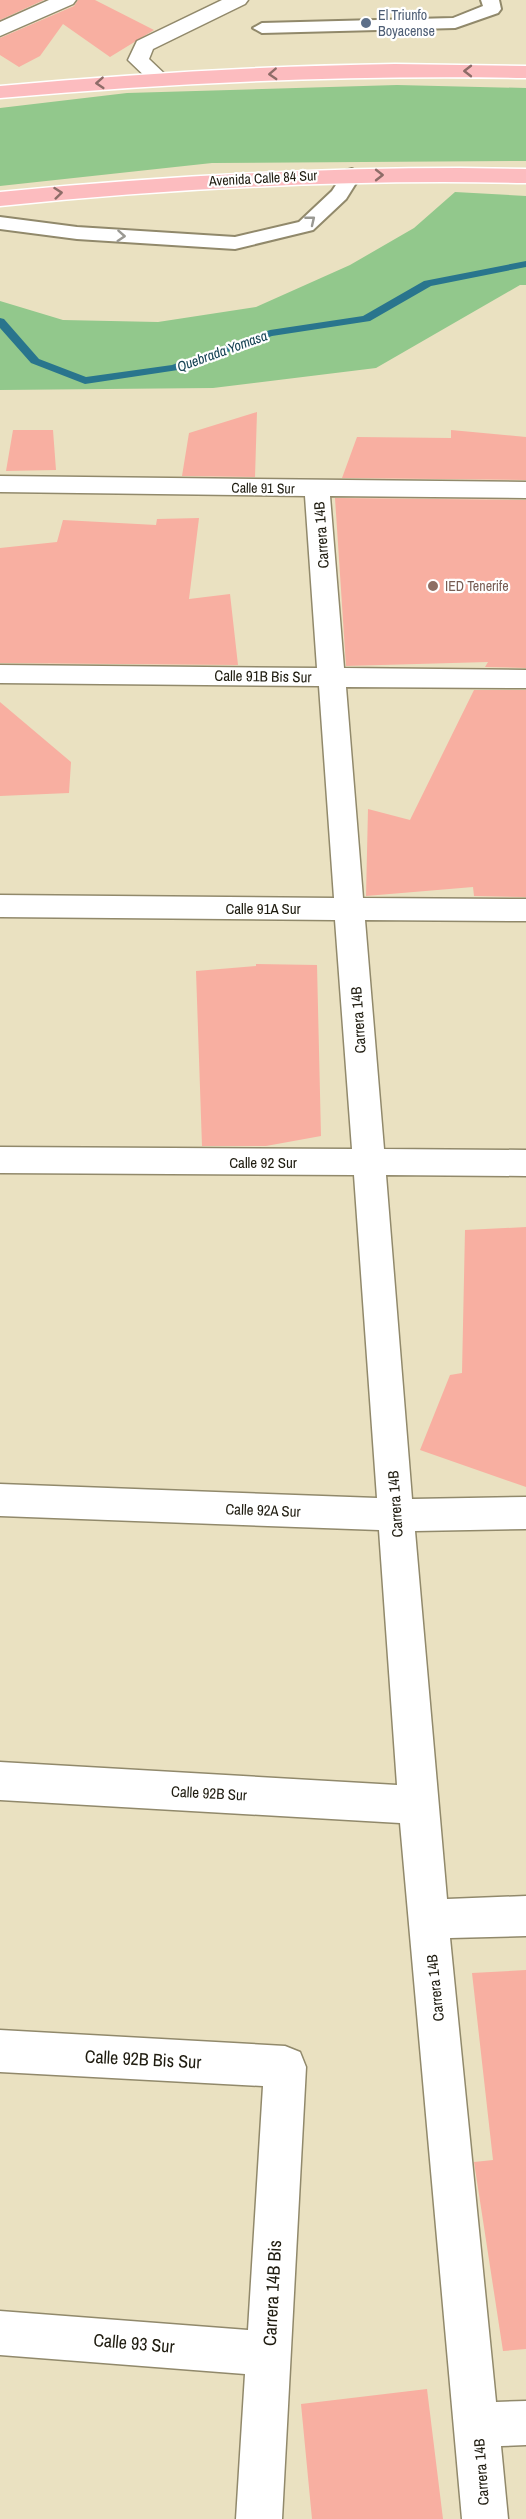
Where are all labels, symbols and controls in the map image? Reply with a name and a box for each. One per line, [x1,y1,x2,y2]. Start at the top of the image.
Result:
place label: El Triunfo Boyacense [378,6,435,40]
marker: El Triunfo Boyacense [359,16,373,30]
one-way arrow [463,65,472,77]
one-way arrow [268,67,277,80]
one-way arrow [96,76,105,89]
street label: Avenida Calle 84 Sur [207,166,318,190]
one-way arrow [374,169,383,181]
one-way arrow [54,187,63,199]
one-way arrow [304,217,315,228]
one-way arrow [116,229,125,242]
water label: Quebrada Yomasa [174,326,270,376]
street label: Calle 91 Sur [231,478,295,498]
street label: Carrera 14B [308,501,334,569]
place label: IED Tenerife [445,577,509,595]
marker: IED Tenerife [426,579,440,593]
street label: Calle 91B Bis Sur [214,665,312,687]
street label: Calle 91A Sur [225,898,301,919]
street label: Carrera 14B [345,986,371,1054]
street label: Calle 92 Sur [229,1152,297,1173]
street label: Carrera 14B [382,1470,408,1538]
street label: Calle 92A Sur [225,1498,301,1522]
street label: Calle 92B Sur [171,1781,247,1805]
street label: Carrera 14B [421,1954,449,2022]
street label: Calle 92B Bis Sur [84,2043,202,2075]
street label: Carrera 14B Bis [257,2240,287,2346]
street label: Calle 93 Sur [92,2327,176,2359]
street label: Carrera 14B [468,2438,494,2506]

